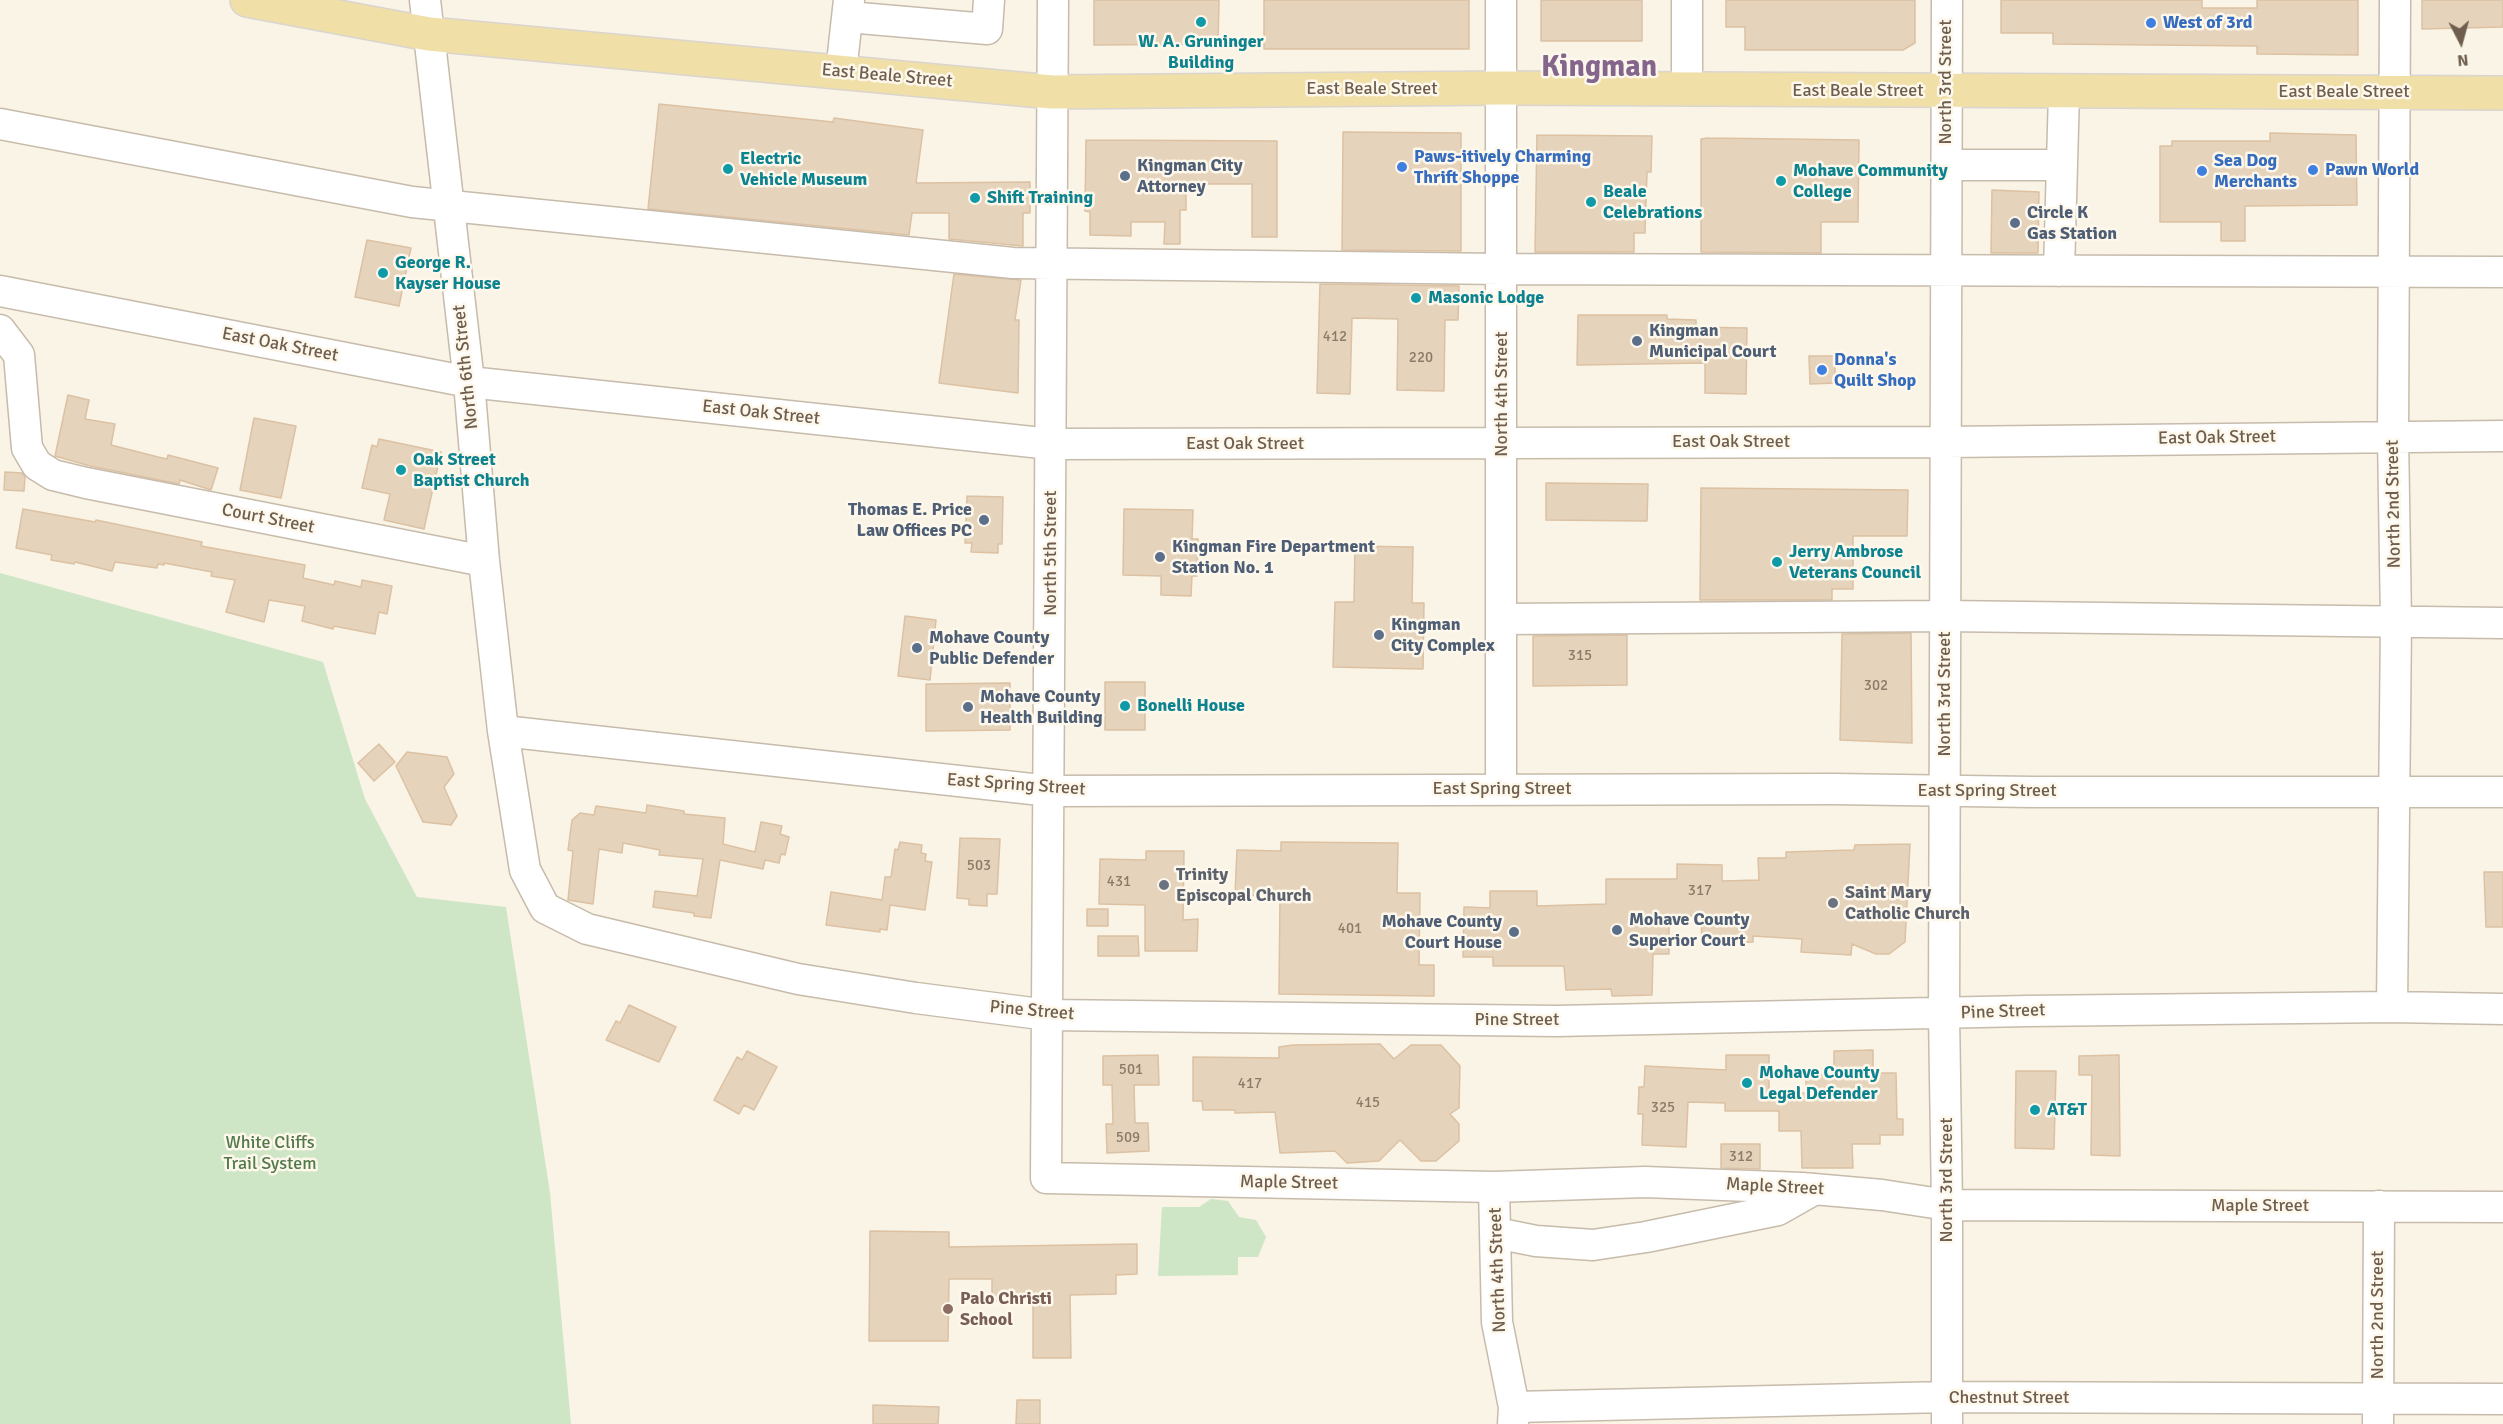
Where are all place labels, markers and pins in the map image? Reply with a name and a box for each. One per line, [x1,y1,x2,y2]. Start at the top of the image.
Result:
place label: West of 3rd [2163,12,2252,34]
marker: W. A. Gruninger Building [1194,15,1208,29]
marker: West of 3rd [2144,16,2158,30]
place label: W. A. Gruninger Building [1138,31,1264,74]
place label: Paws-itively Charming Thrift Shoppe [1414,146,1591,188]
place label: Electric Vehicle Museum [740,148,867,190]
place label: Sea Dog Merchants [2214,150,2297,192]
place label: Kingman City Attorney [1137,155,1243,198]
place label: Pawn World [2325,159,2419,181]
marker: Paws-itively Charming Thrift Shoppe [1395,160,1409,174]
place label: Mohave Community College [1793,160,1948,202]
marker: Electric Vehicle Museum [721,162,735,176]
marker: Pawn World [2306,163,2320,177]
marker: Sea Dog Merchants [2195,164,2209,178]
marker: Kingman City Attorney [1118,169,1132,183]
marker: Mohave Community College [1774,174,1788,188]
place label: Beale Celebrations [1603,181,1702,224]
place label: Shift Training [987,187,1093,209]
marker: Shift Training [968,191,982,205]
marker: Beale Celebrations [1584,195,1598,209]
place label: Circle K Gas Station [2027,202,2117,244]
marker: Circle K Gas Station [2008,216,2022,230]
place label: George R. Kayser House [395,252,501,294]
marker: George R. Kayser House [376,266,390,280]
place label: Masonic Lodge [1428,287,1544,309]
marker: Masonic Lodge [1409,291,1423,305]
place label: Kingman Municipal Court [1649,320,1776,362]
marker: Kingman Municipal Court [1630,334,1644,348]
place label: Donna's Quilt Shop [1834,349,1916,392]
marker: Donna's Quilt Shop [1815,363,1829,377]
place label: Oak Street Baptist Church [413,449,530,492]
marker: Oak Street Baptist Church [394,463,408,477]
place label: Thomas E. Price Law Offices PC [848,499,972,542]
marker: Thomas E. Price Law Offices PC [977,513,991,527]
place label: Kingman Fire Department Station No. 1 [1172,536,1375,578]
place label: Jerry Ambrose Veterans Council [1789,541,1921,584]
marker: Kingman Fire Department Station No. 1 [1153,550,1167,564]
marker: Jerry Ambrose Veterans Council [1770,555,1784,569]
place label: Kingman City Complex [1391,614,1495,656]
place label: Mohave County Public Defender [929,627,1054,670]
marker: Kingman City Complex [1372,628,1386,642]
marker: Mohave County Public Defender [910,641,924,655]
place label: Mohave County Health Building [980,686,1103,728]
place label: Bonelli House [1137,695,1245,717]
marker: Bonelli House [1118,699,1132,713]
marker: Mohave County Health Building [961,700,975,714]
place label: Trinity Episcopal Church [1176,864,1311,906]
marker: Trinity Episcopal Church [1157,878,1171,892]
place label: Saint Mary Catholic Church [1845,882,1970,924]
marker: Saint Mary Catholic Church [1826,896,1840,910]
place label: Mohave County Superior Court [1629,909,1749,952]
place label: Mohave County Court House [1382,911,1502,954]
marker: Mohave County Superior Court [1610,923,1624,937]
marker: Mohave County Court House [1507,925,1521,939]
place label: Mohave County Legal Defender [1759,1062,1879,1104]
marker: Mohave County Legal Defender [1740,1076,1754,1090]
place label: AT&T [2047,1099,2087,1121]
marker: AT&T [2028,1103,2042,1117]
place label: Palo Christi School [960,1288,1052,1330]
marker: Palo Christi School [941,1302,955,1316]

